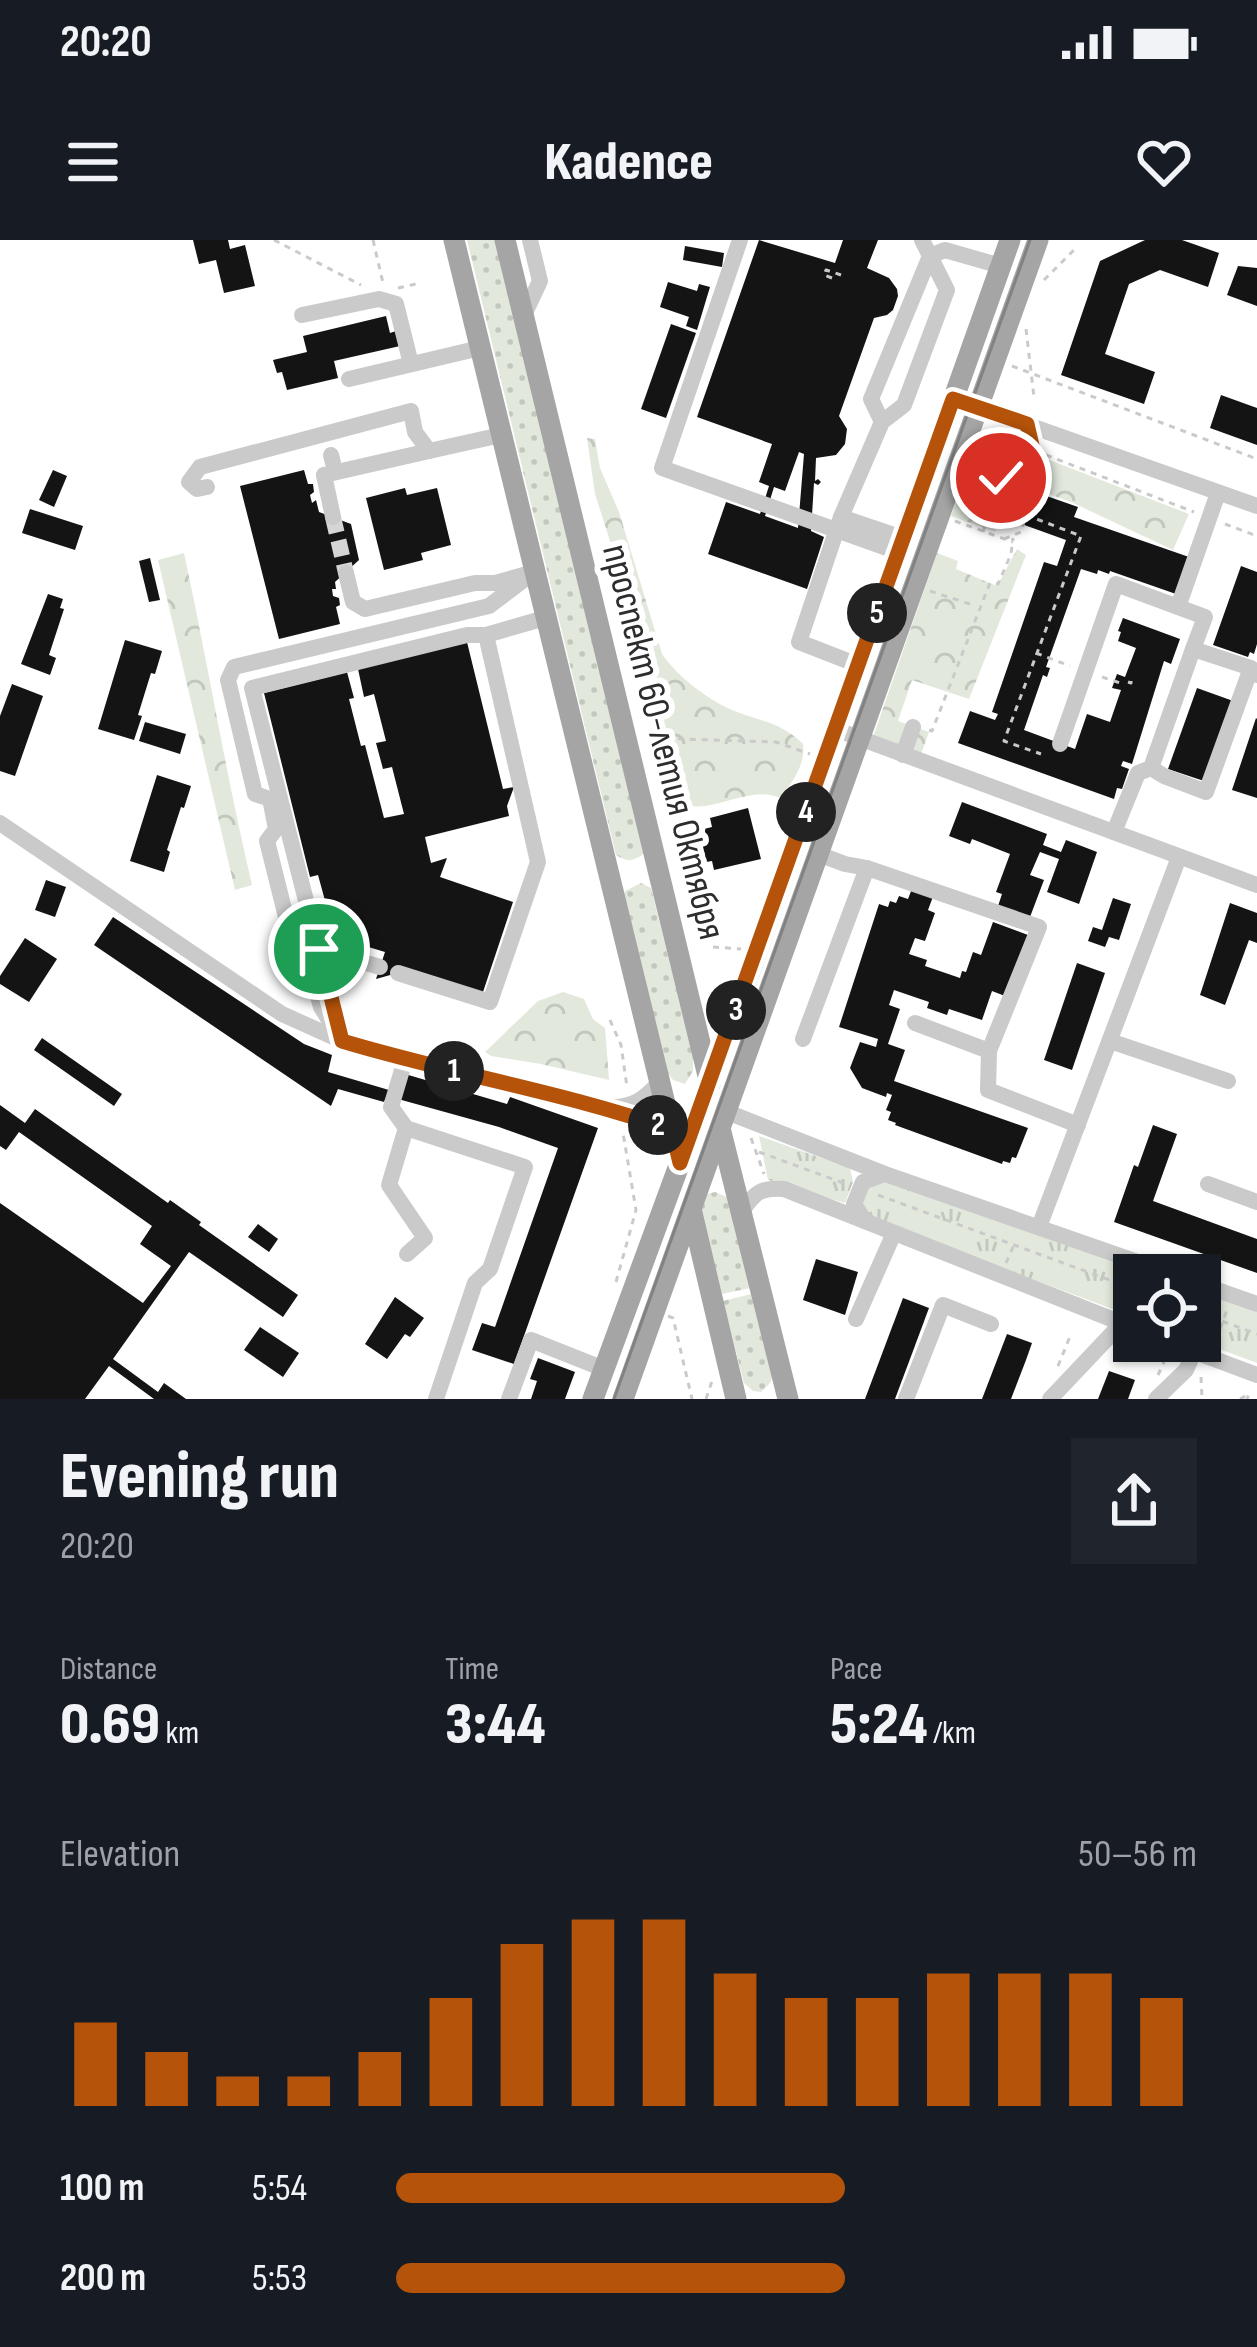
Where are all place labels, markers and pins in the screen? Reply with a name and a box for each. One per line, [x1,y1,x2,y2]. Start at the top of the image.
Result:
pin [950,427,1052,529]
pin: 5 [847,583,907,643]
pin: 4 [776,782,836,842]
pin [268,898,370,1000]
pin: 3 [706,980,766,1040]
pin: 1 [424,1041,484,1101]
pin: 2 [628,1095,688,1155]

